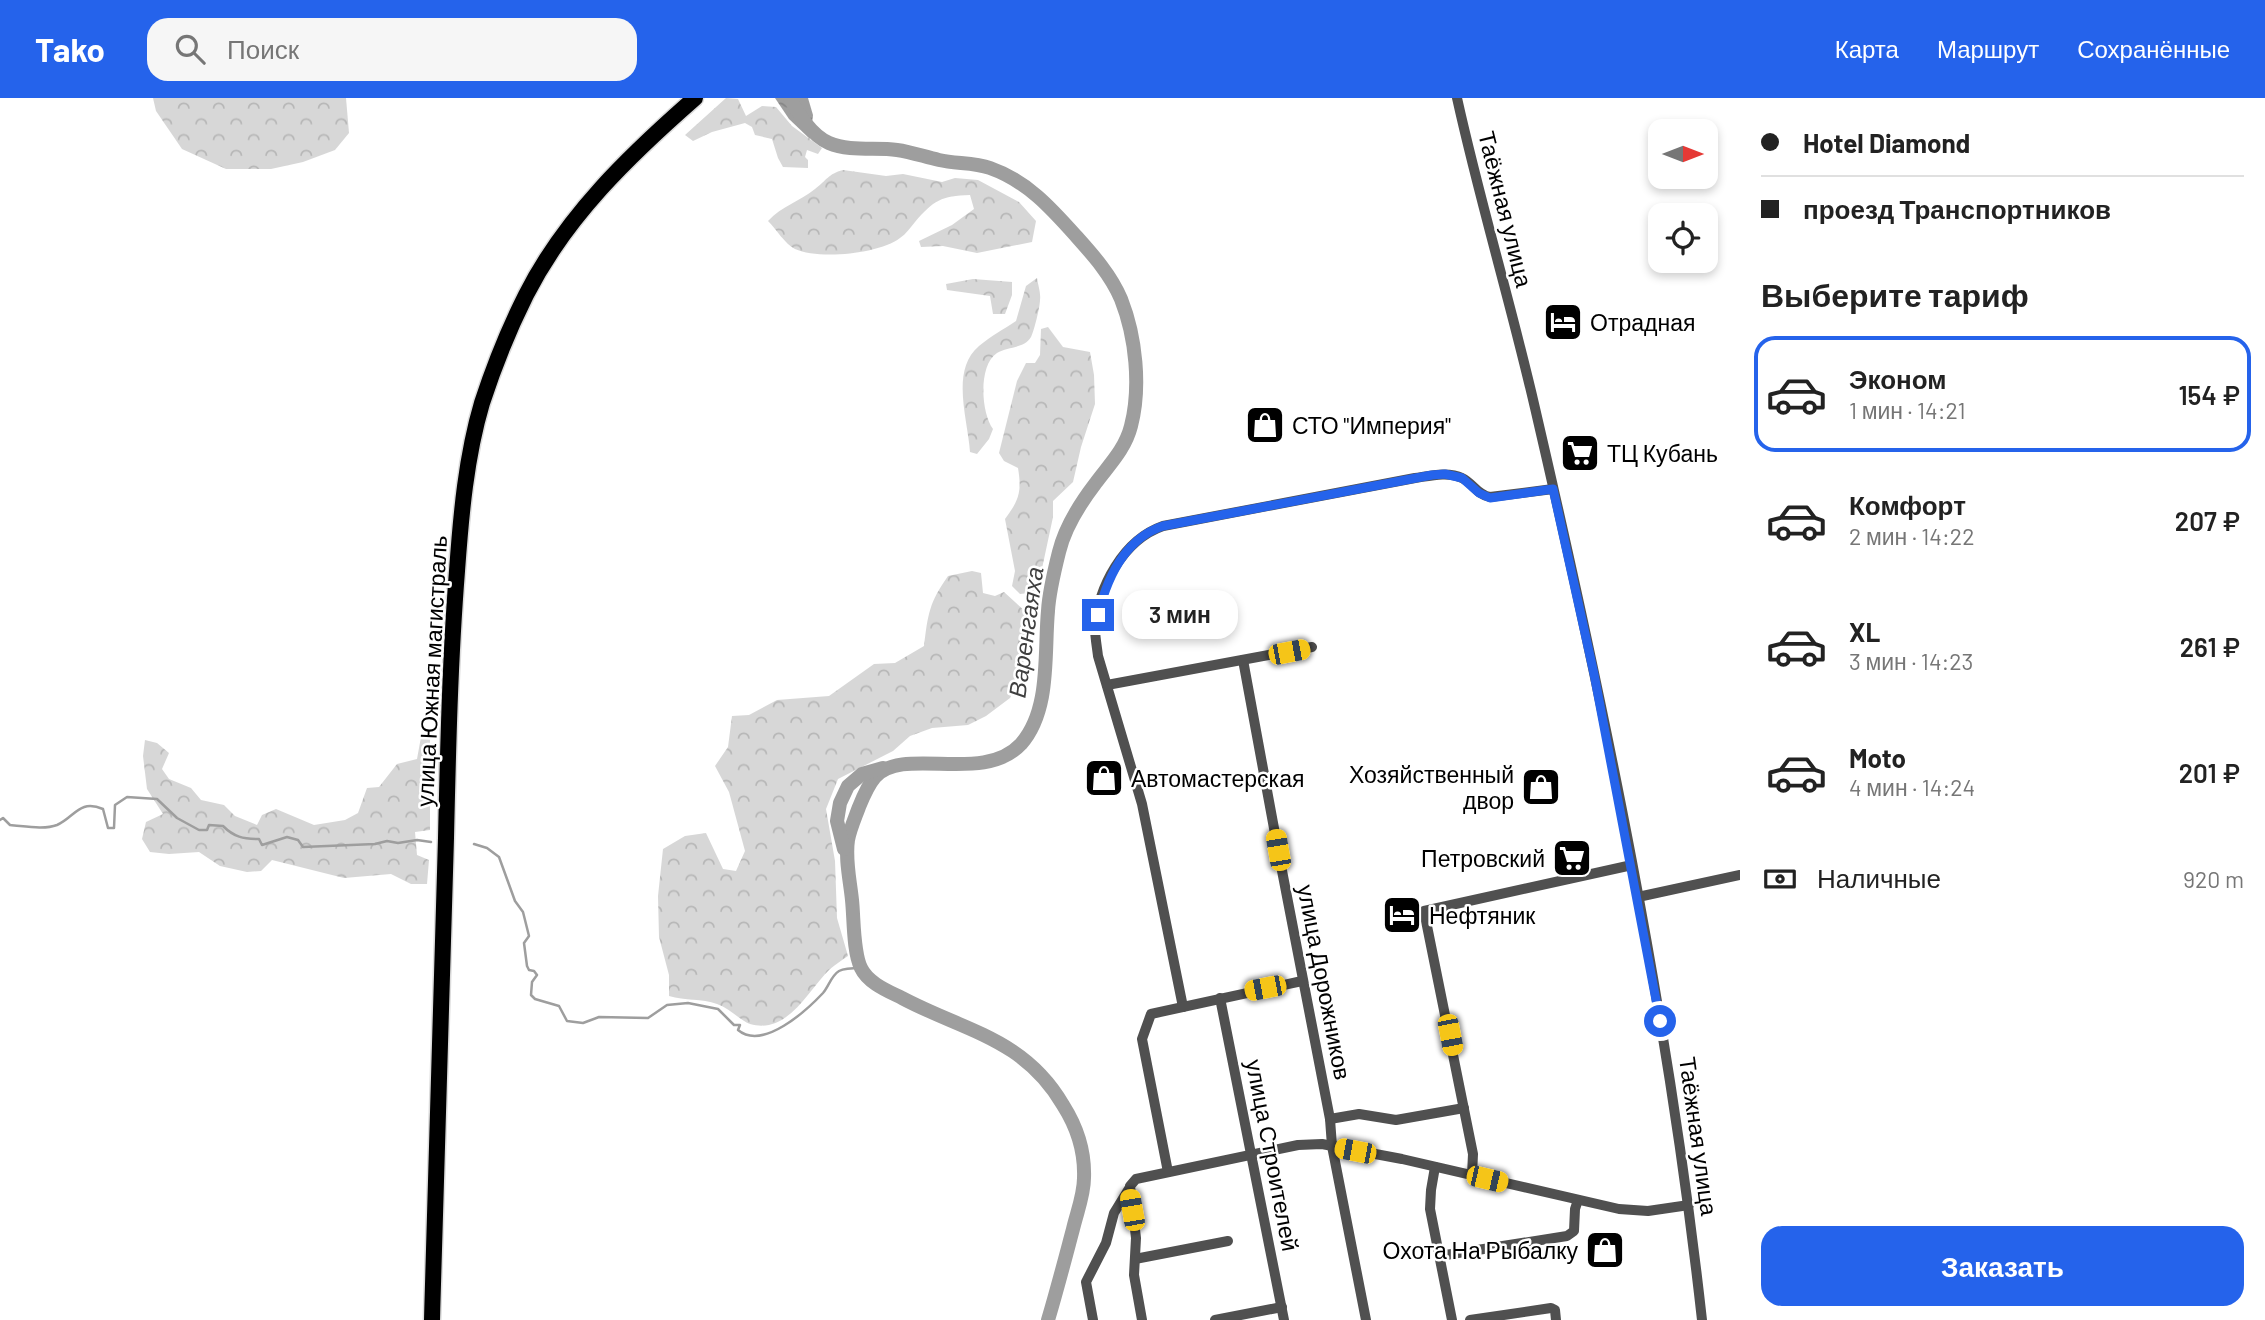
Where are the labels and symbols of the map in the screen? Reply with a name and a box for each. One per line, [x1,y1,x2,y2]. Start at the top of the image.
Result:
north arrow [1648,119,1718,189]
street label: Таёжная улица [1473,128,1539,290]
hotel icon: Отрадная [1542,301,1584,343]
place label: Отрадная [1590,308,1695,336]
shop icon: СТО "Империя" [1244,404,1286,446]
place label: СТО "Империя" [1292,411,1451,439]
supermarket icon: ТЦ Кубань [1559,432,1601,474]
place label: ТЦ Кубань [1607,439,1718,467]
street label: улица Южная магистраль [410,535,452,807]
water label: Варенгаяха [1001,565,1049,699]
callout: 3 мин [1122,590,1238,640]
route end [1082,599,1114,631]
car [1267,638,1312,666]
shop icon: Автомастерская [1083,757,1125,799]
place label: Хозяйственный двор [1349,760,1514,814]
place label: Автомастерская [1131,764,1304,792]
shop icon: Хозяйственный двор [1520,766,1562,808]
car [1265,827,1292,873]
supermarket icon: Петровский [1551,837,1593,879]
place label: Петровский [1421,844,1545,872]
street label: улица Дорожников [1292,882,1358,1082]
hotel icon: Нефтяник [1381,894,1423,936]
place label: Нефтяник [1429,901,1536,929]
car [1243,974,1288,1002]
route start [1644,1005,1676,1037]
car [1436,1012,1465,1058]
street label: Таёжная улица [1674,1055,1724,1217]
street label: улица Строителей [1241,1057,1305,1253]
car [1333,1137,1378,1165]
car [1465,1164,1510,1194]
car [1119,1187,1146,1233]
shop icon: Охота На Рыбалку [1584,1229,1626,1271]
place label: Охота На Рыбалку [1383,1236,1578,1264]

